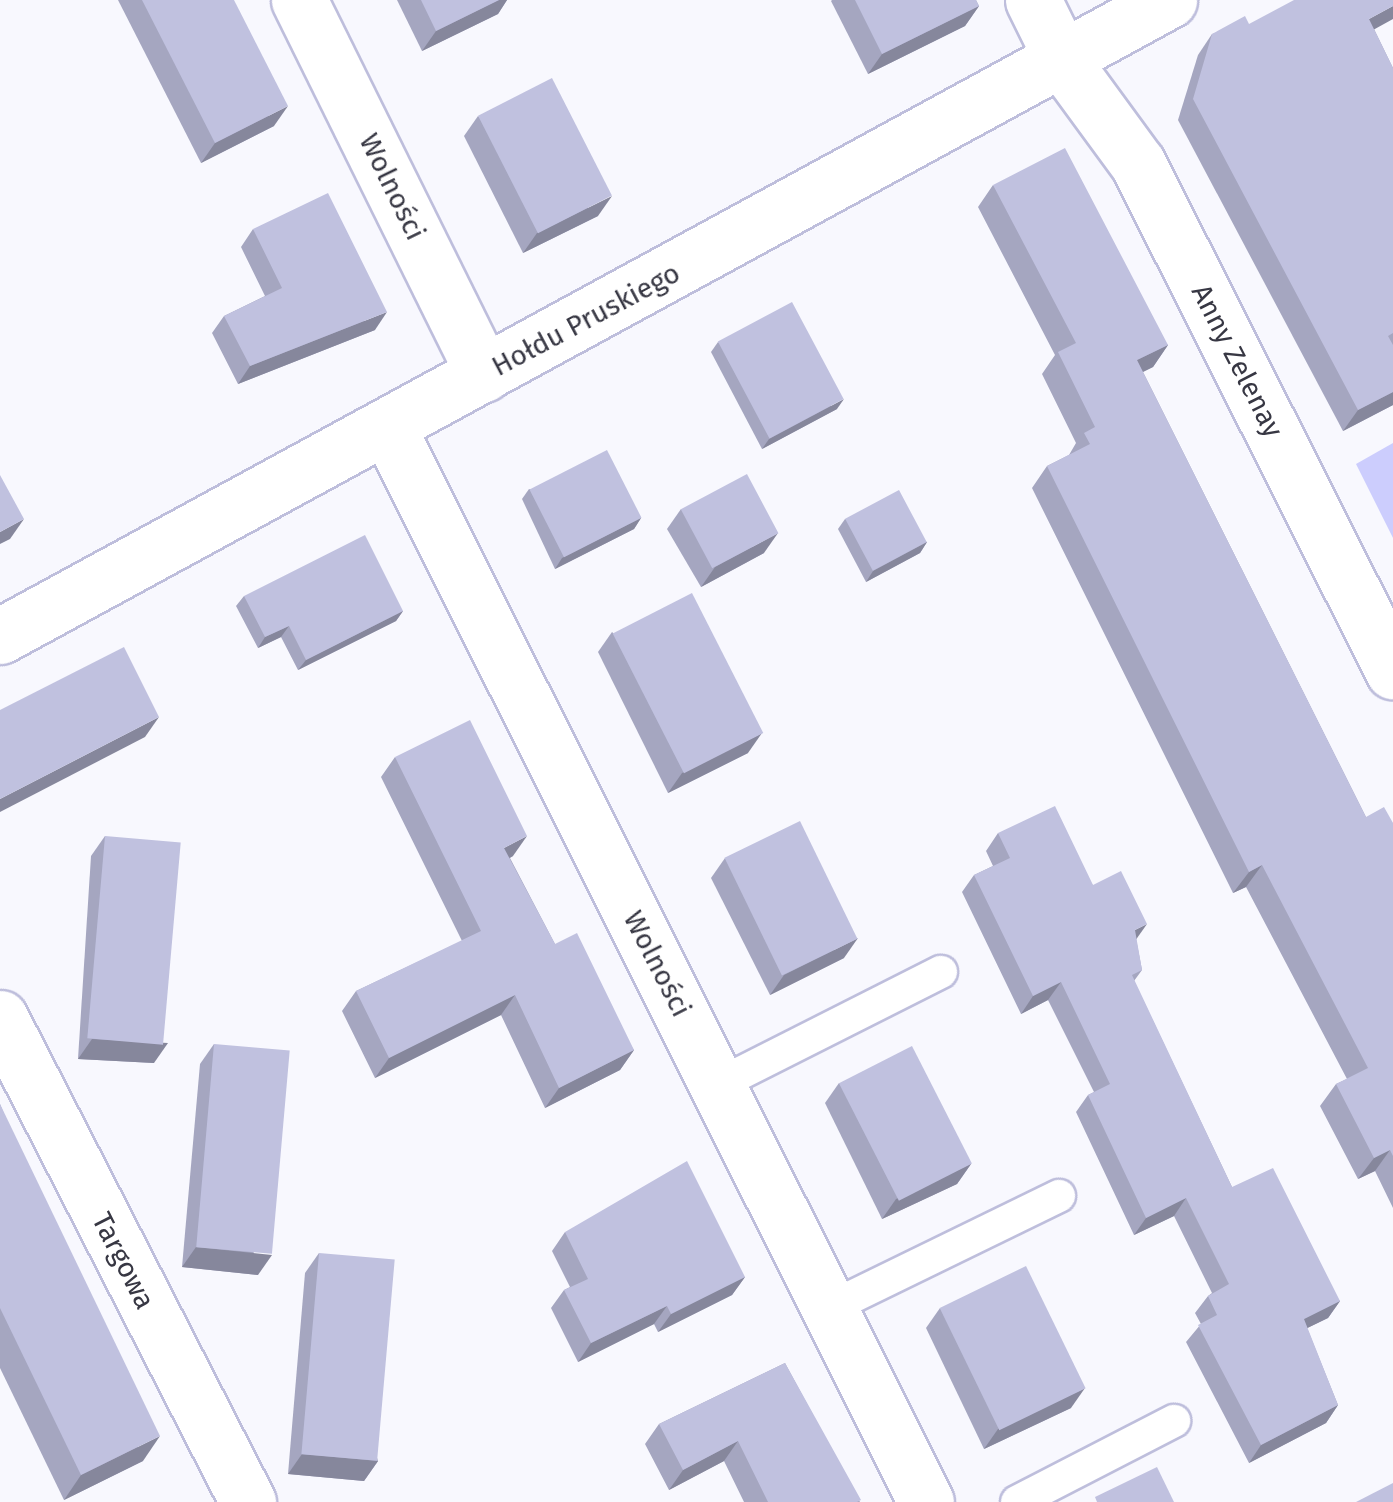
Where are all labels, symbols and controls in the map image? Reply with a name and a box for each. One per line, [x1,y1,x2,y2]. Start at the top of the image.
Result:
street label: Wolności [352,128,432,246]
street label: Hołdu Pruskiego [486,256,686,384]
street label: Anny Zelenay [1184,279,1290,443]
street label: Wolności [616,905,698,1023]
street label: Targowa [84,1207,162,1315]

